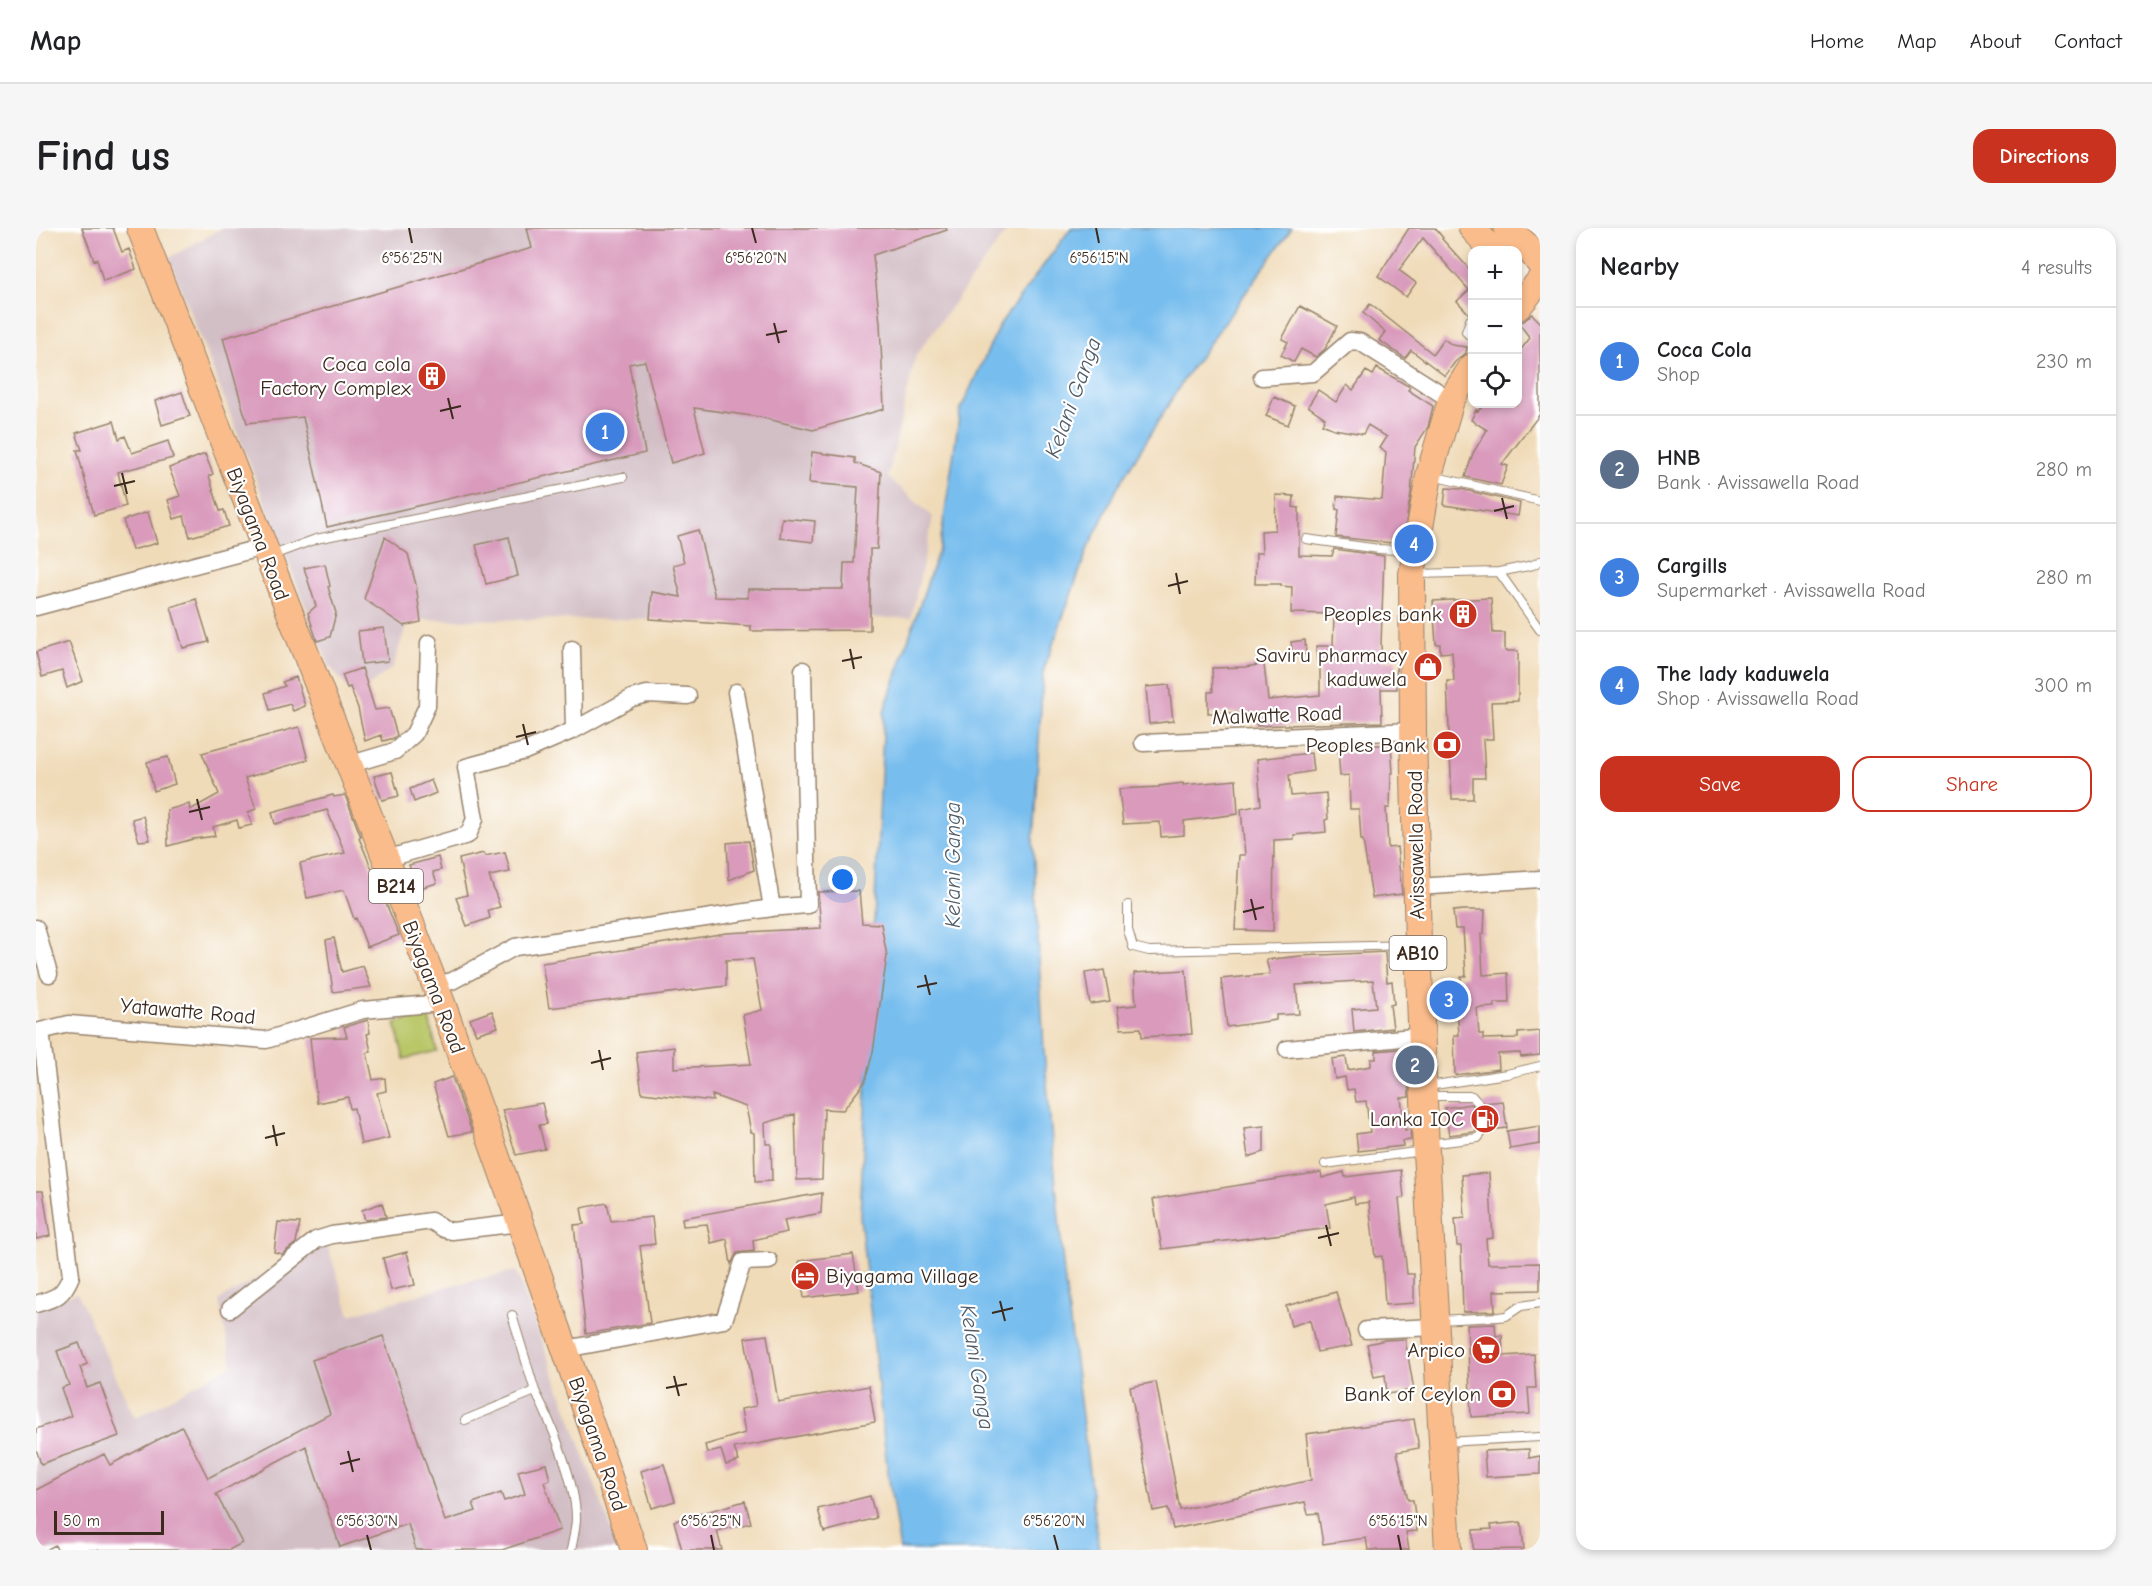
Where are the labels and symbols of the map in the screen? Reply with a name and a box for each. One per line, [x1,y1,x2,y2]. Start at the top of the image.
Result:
text: 6°56'25"N [381,249,443,267]
text: 6°56'20"N [725,249,787,267]
text: 6°56'15"N [1069,249,1129,267]
water label: Kelani Ganga [1039,334,1107,462]
place label: Coca cola Factory Complex [260,352,411,400]
building icon: Coca cola Factory Complex [416,360,448,392]
pin: 1 [586,410,624,454]
street label: Biyagama Road [222,464,294,604]
pin: 4 [1394,522,1434,566]
building icon: Peoples bank [1447,598,1479,630]
place label: Peoples bank [1324,602,1442,626]
place label: Saviru pharmacy kaduwela [1256,643,1408,691]
shop icon: Saviru pharmacy kaduwela [1412,651,1444,683]
street label: Malwatte Road [1211,701,1343,729]
bank icon: Peoples Bank [1431,729,1463,761]
place label: Peoples Bank [1306,733,1426,757]
street label: Avissawella Road [1403,770,1429,920]
water label: Kelani Ganga [940,802,966,928]
your location [828,865,857,894]
road number: B214 [369,869,423,903]
street label: Biyagama Road [398,917,470,1057]
road number: AB10 [1390,936,1446,970]
pin: 3 [1430,978,1468,1022]
street label: Yatawatte Road [119,993,257,1029]
pin: 2 [1396,1042,1434,1088]
fuel station icon: Lanka IOC [1469,1103,1501,1135]
place label: Lanka IOC [1370,1107,1464,1131]
hotel icon: Biyagama Village [789,1260,821,1292]
place label: Biyagama Village [826,1264,979,1288]
water label: Kelani Ganga [954,1303,1000,1431]
supermarket icon: Arpico [1470,1334,1502,1366]
place label: Arpico [1407,1338,1465,1362]
street label: Biyagama Road [564,1374,632,1514]
bank icon: Bank of Ceylon [1486,1378,1518,1410]
place label: Bank of Ceylon [1344,1382,1481,1406]
scale bar [54,1508,164,1536]
text: 6°56'30"N [336,1512,398,1530]
text: 6°56'25"N [680,1512,742,1530]
text: 6°56'20"N [1023,1512,1085,1530]
text: 6°56'15"N [1368,1512,1428,1530]

